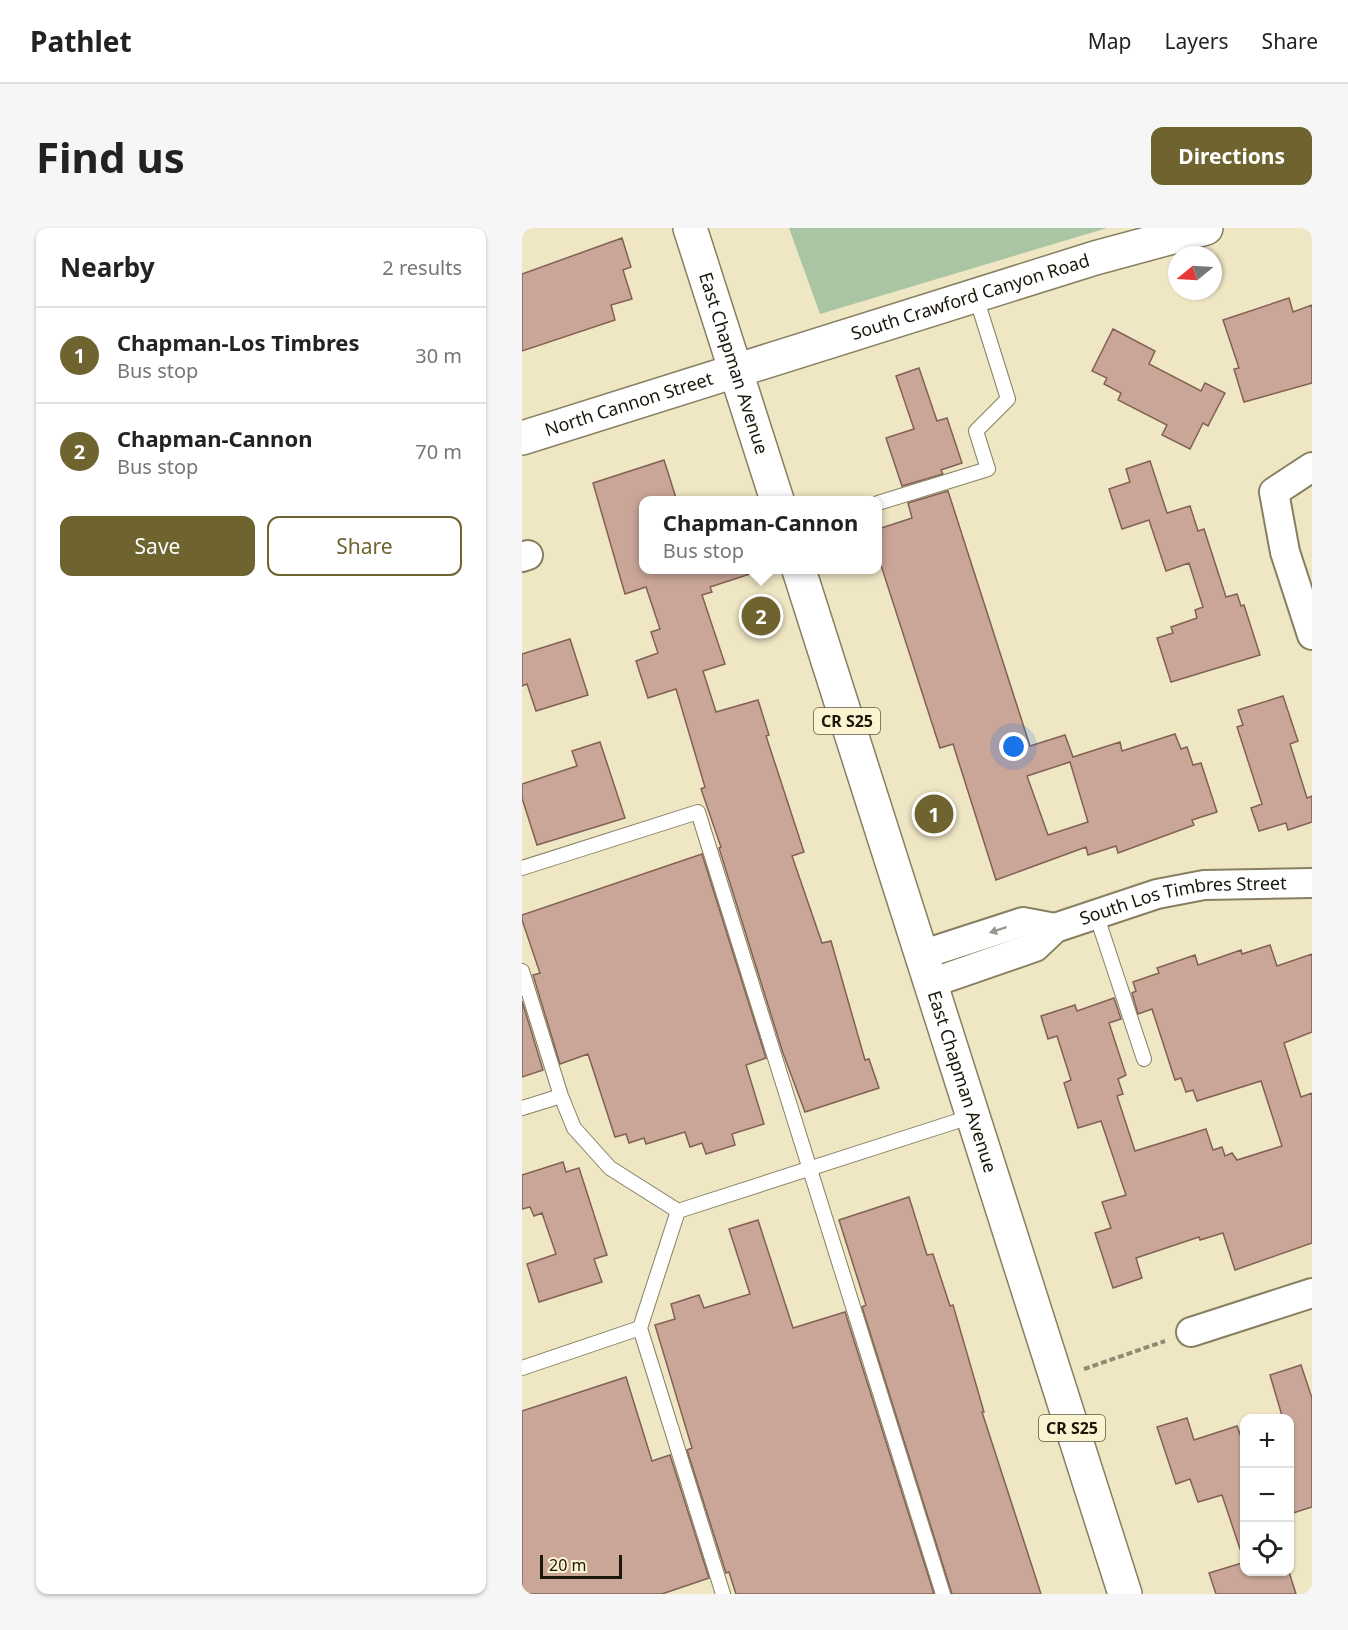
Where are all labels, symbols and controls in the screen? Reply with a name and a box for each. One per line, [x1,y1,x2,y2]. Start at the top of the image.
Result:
text: Pathlet [30,22,132,60]
text: Map [1088,27,1132,55]
text: Layers [1165,27,1229,55]
text: Share [1262,27,1318,55]
button: Directions [1151,127,1312,185]
text: Find us [36,128,185,185]
north arrow [1168,246,1222,300]
street label: South Crawford Canyon Road [848,247,1092,345]
text: Nearby [60,249,155,285]
text: 2 results [382,254,462,281]
street label: East Chapman Avenue [694,269,775,457]
text: Chapman-Los Timbres [117,327,360,357]
text: 1 [74,342,85,369]
text: 30 m [415,342,462,369]
text: Bus stop [117,357,198,384]
street label: North Cannon Street [541,366,716,441]
text: Chapman-Cannon [117,423,312,453]
text: 2 [74,438,85,465]
text: 70 m [415,438,462,465]
text: Bus stop [117,453,198,480]
popup [639,496,882,574]
text: Chapman-Cannon [663,507,858,537]
button: Save [60,516,255,576]
button: Share [267,516,462,576]
text: Bus stop [663,537,744,564]
pin: 2 [742,594,780,638]
road number: CR S25 [814,708,880,734]
your location [999,732,1028,761]
pin: 1 [914,792,954,836]
street label: South Los Timbres Street [1076,870,1287,930]
one-way arrow [989,926,1007,936]
street label: East Chapman Avenue [923,987,1003,1175]
map controls [1240,1414,1294,1576]
button: + [1240,1414,1294,1468]
road number: CR S25 [1039,1415,1105,1441]
button: − [1240,1468,1294,1522]
button: locate [1240,1522,1294,1576]
scale bar [540,1552,622,1580]
text: 20 m [549,1554,586,1576]

